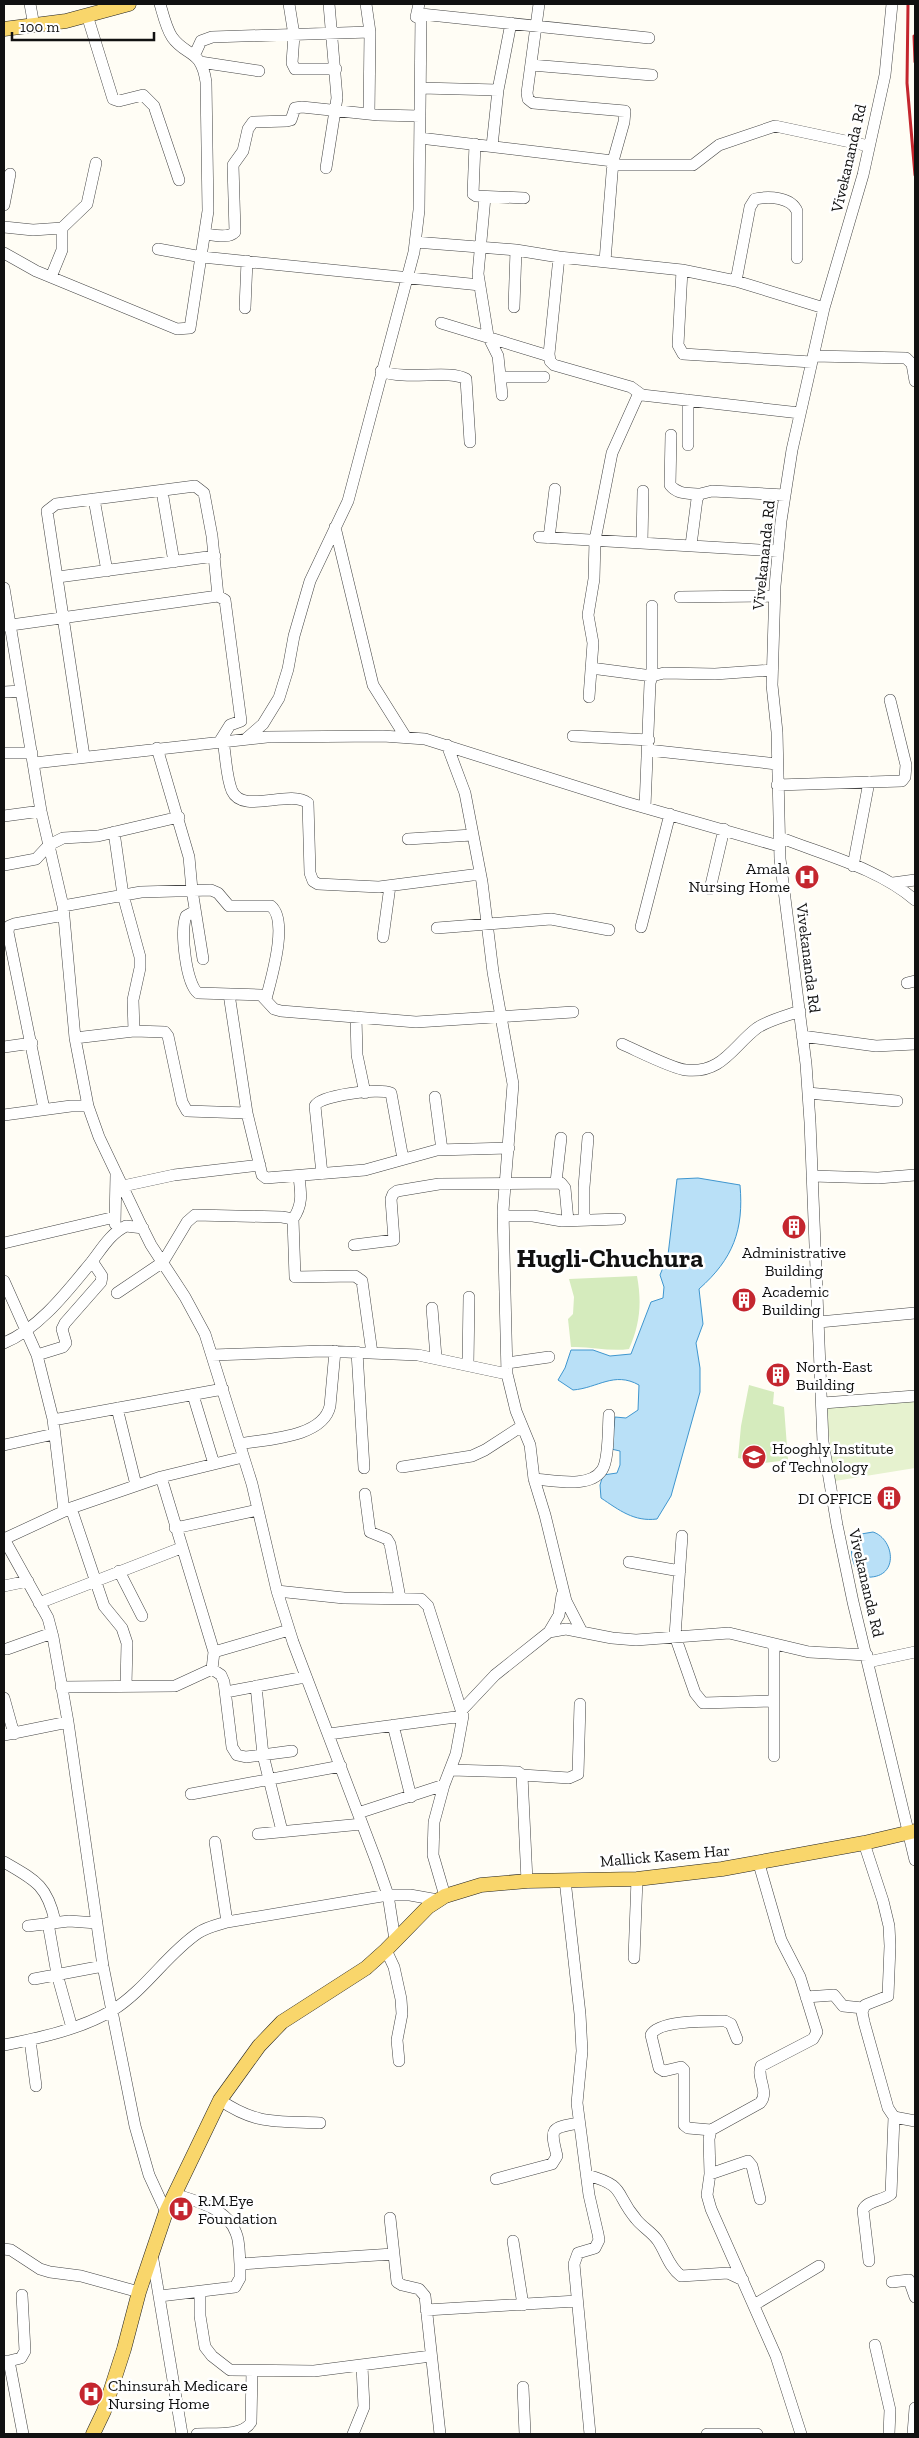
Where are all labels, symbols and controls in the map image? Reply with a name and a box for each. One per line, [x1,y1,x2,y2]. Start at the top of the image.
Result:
scale bar [12,10,155,42]
text: 100 m [20,18,59,36]
street label: Vivekananda Rd [827,102,870,215]
street label: Vivekananda Rd [748,499,779,612]
place label: Amala Nursing Home [689,859,790,896]
hospital icon: Amala Nursing Home [794,864,820,890]
street label: Vivekananda Rd [792,901,825,1014]
building icon: Administrative Building [781,1214,807,1240]
district label: Hugli-Chuchura [517,1242,703,1274]
place label: Administrative Building [742,1243,846,1280]
place label: Academic Building [762,1282,829,1319]
building icon: Academic Building [731,1287,757,1313]
place label: North-East Building [796,1357,872,1394]
building icon: North-East Building [765,1362,791,1388]
place label: Hooghly Institute of Technology [772,1439,893,1476]
school or university icon: Hooghly Institute of Technology [741,1444,767,1470]
building icon: DI OFFICE [876,1485,902,1511]
place label: DI OFFICE [798,1489,872,1508]
street label: Vivekananda Rd [845,1526,888,1639]
street label: Mallick Kasem Har [599,1840,731,1871]
place label: R.M.Eye Foundation [198,2191,278,2228]
hospital icon: R.M.Eye Foundation [168,2196,194,2222]
place label: Chinsurah Medicare Nursing Home [108,2376,248,2413]
hospital icon: Chinsurah Medicare Nursing Home [78,2381,104,2407]

